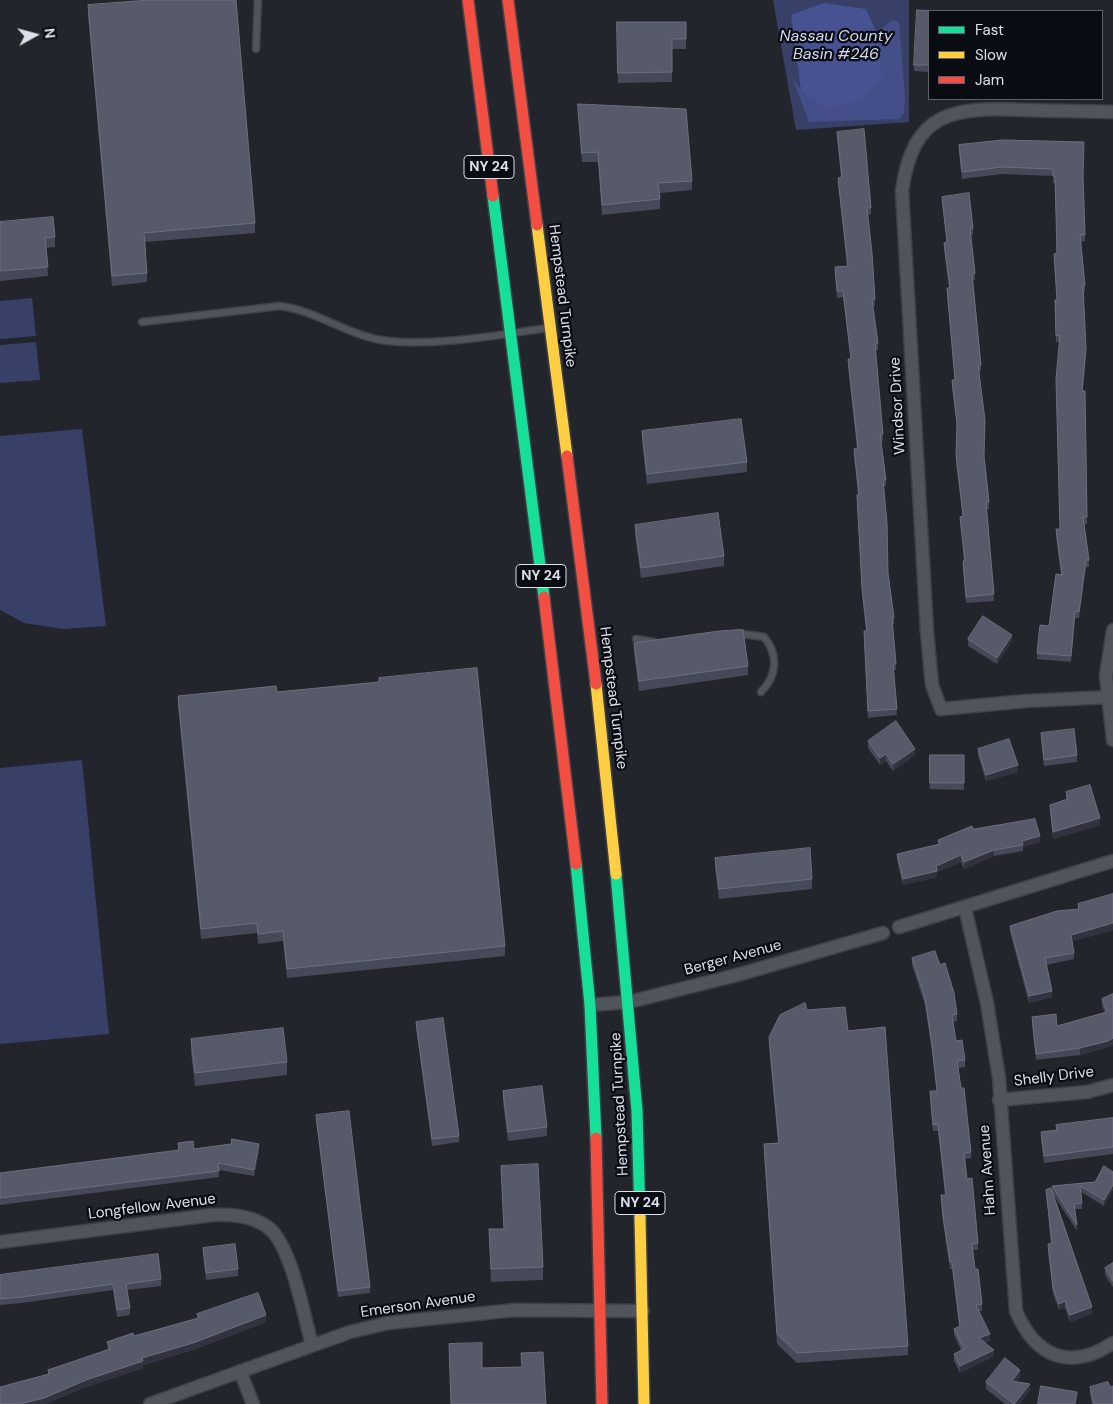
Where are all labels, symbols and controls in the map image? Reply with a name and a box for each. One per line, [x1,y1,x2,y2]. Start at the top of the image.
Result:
north arrow [10,10,60,60]
legend [928,10,1103,100]
text: Fast [975,20,1004,40]
text: N [40,27,59,39]
water label: Nassau County Basin #246 [779,27,893,65]
text: Slow [975,45,1007,65]
text: Jam [975,70,1004,90]
road number: NY 24 [464,156,514,178]
street label: Hempstead Turnpike [544,224,580,368]
street label: Windsor Drive [886,357,910,455]
road number: NY 24 [516,564,566,588]
street label: Hempstead Turnpike [595,626,631,770]
street label: Berger Avenue [682,936,784,980]
street label: Hempstead Turnpike [607,1032,633,1176]
street label: Shelly Drive [1013,1063,1095,1091]
street label: Hahn Avenue [976,1124,1000,1216]
street label: Longfellow Avenue [87,1190,217,1224]
road number: NY 24 [615,1192,665,1214]
street label: Emerson Avenue [359,1288,477,1322]

